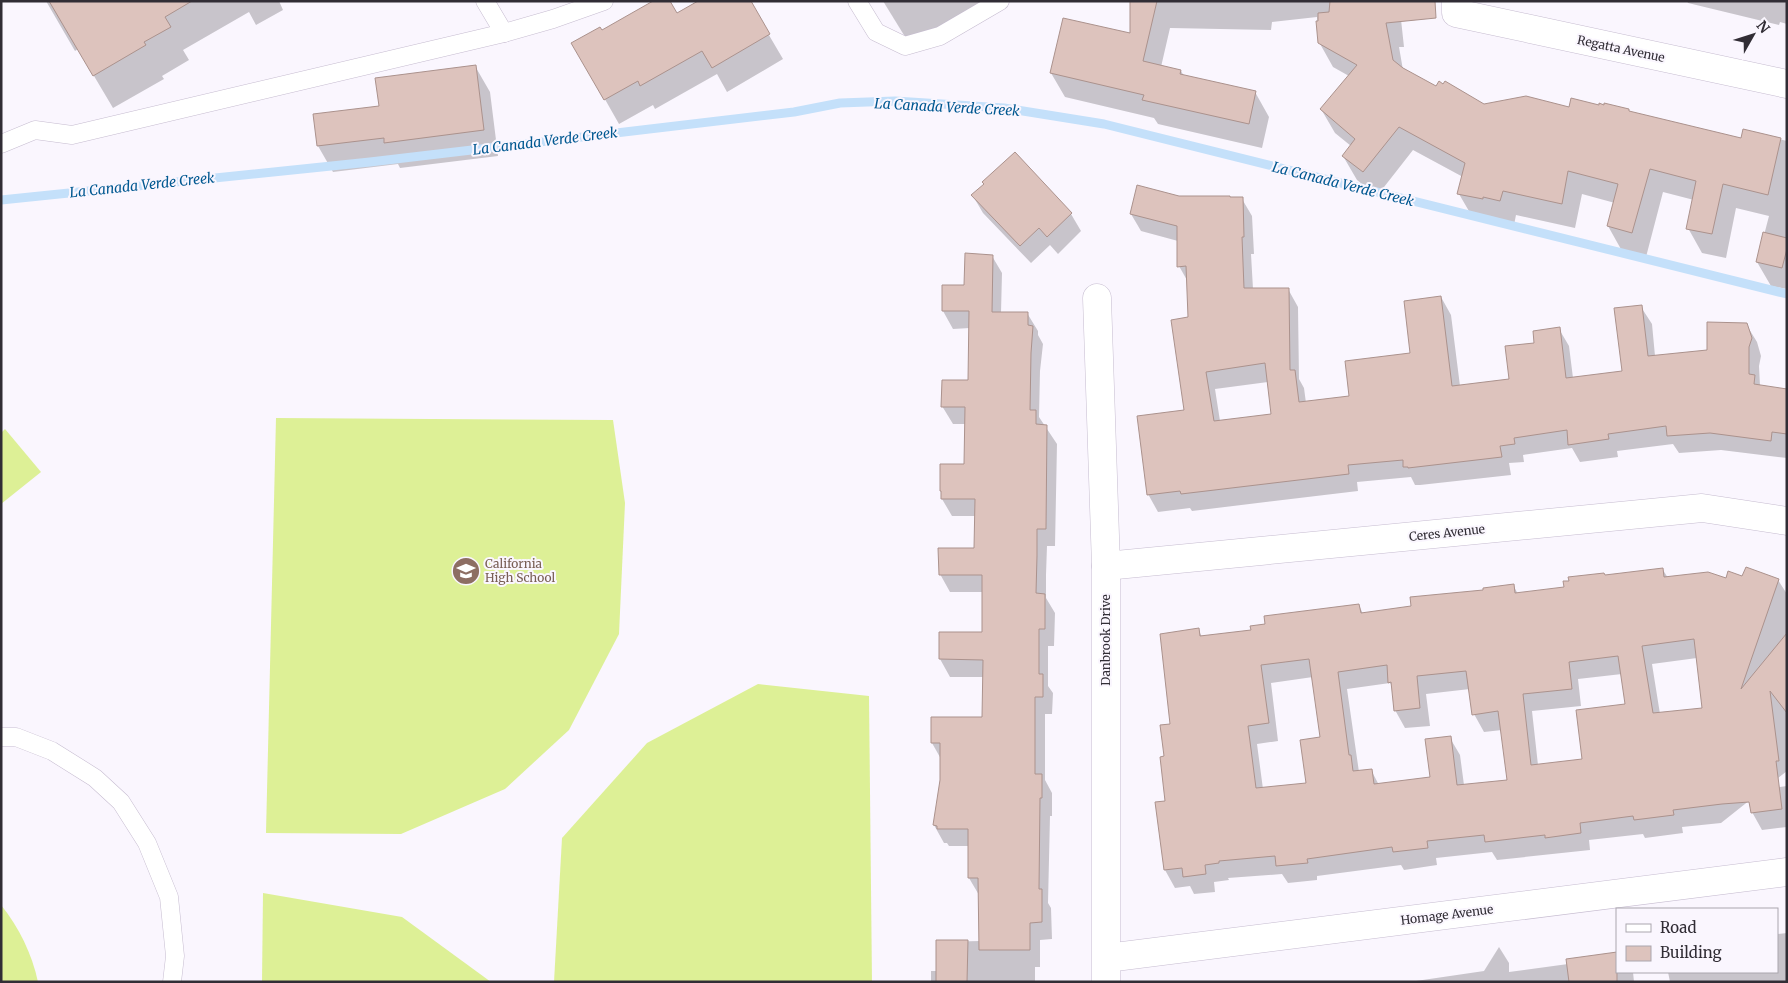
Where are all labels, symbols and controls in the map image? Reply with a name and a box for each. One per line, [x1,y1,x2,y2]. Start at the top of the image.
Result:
north arrow [1728,10,1778,60]
text: N [1753,17,1774,37]
street label: Regatta Avenue [1576,32,1666,65]
water label: La Canada Verde Creek [874,94,1021,120]
water label: La Canada Verde Creek [472,123,619,159]
water label: La Canada Verde Creek [1270,158,1416,210]
water label: La Canada Verde Creek [69,168,216,202]
street label: Ceres Avenue [1408,521,1486,544]
school or university icon: California High School [451,556,481,586]
place label: California High School [485,556,556,585]
street label: Danbrook Drive [1098,594,1113,686]
street label: Homage Avenue [1400,901,1494,928]
legend [1616,908,1778,973]
text: Road [1660,918,1696,937]
text: Building [1660,943,1722,962]

